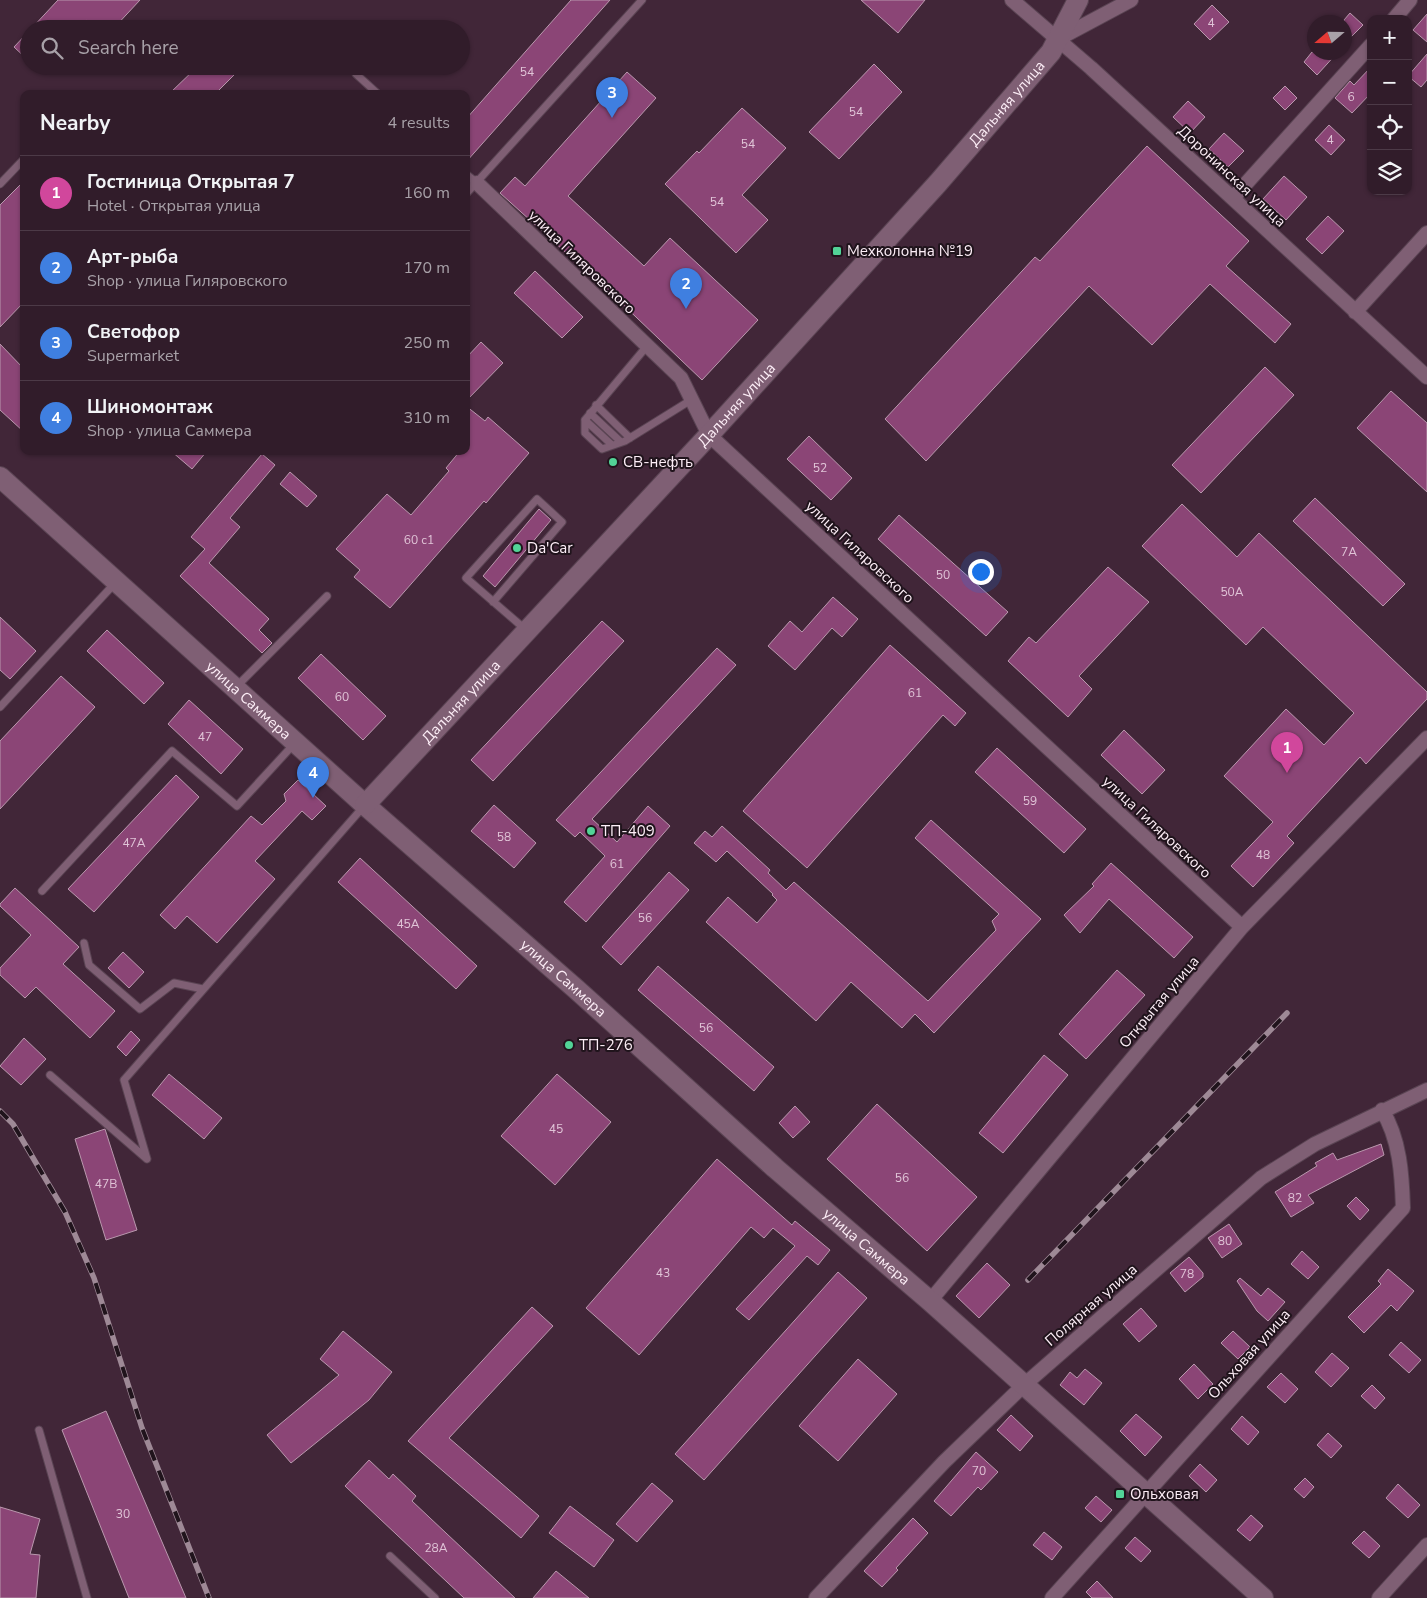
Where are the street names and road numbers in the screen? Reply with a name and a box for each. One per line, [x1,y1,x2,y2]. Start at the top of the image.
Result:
street label: Дальняя улица [964,56,1049,150]
street label: Доронинская улица [1174,121,1290,231]
street label: улица Гиляровского [524,205,640,319]
street label: Дальняя улица [693,358,780,451]
street label: улица Гиляровского [801,496,919,608]
street label: улица Саммера [201,656,296,744]
street label: Дальняя улица [417,656,505,748]
street label: улица Гиляровского [1098,771,1216,883]
street label: улица Саммера [516,935,611,1022]
street label: Открытая улица [1115,952,1203,1052]
street label: улица Саммера [819,1204,914,1290]
street label: Полярная улица [1041,1259,1141,1351]
street label: Ольховая улица [1203,1305,1295,1403]

